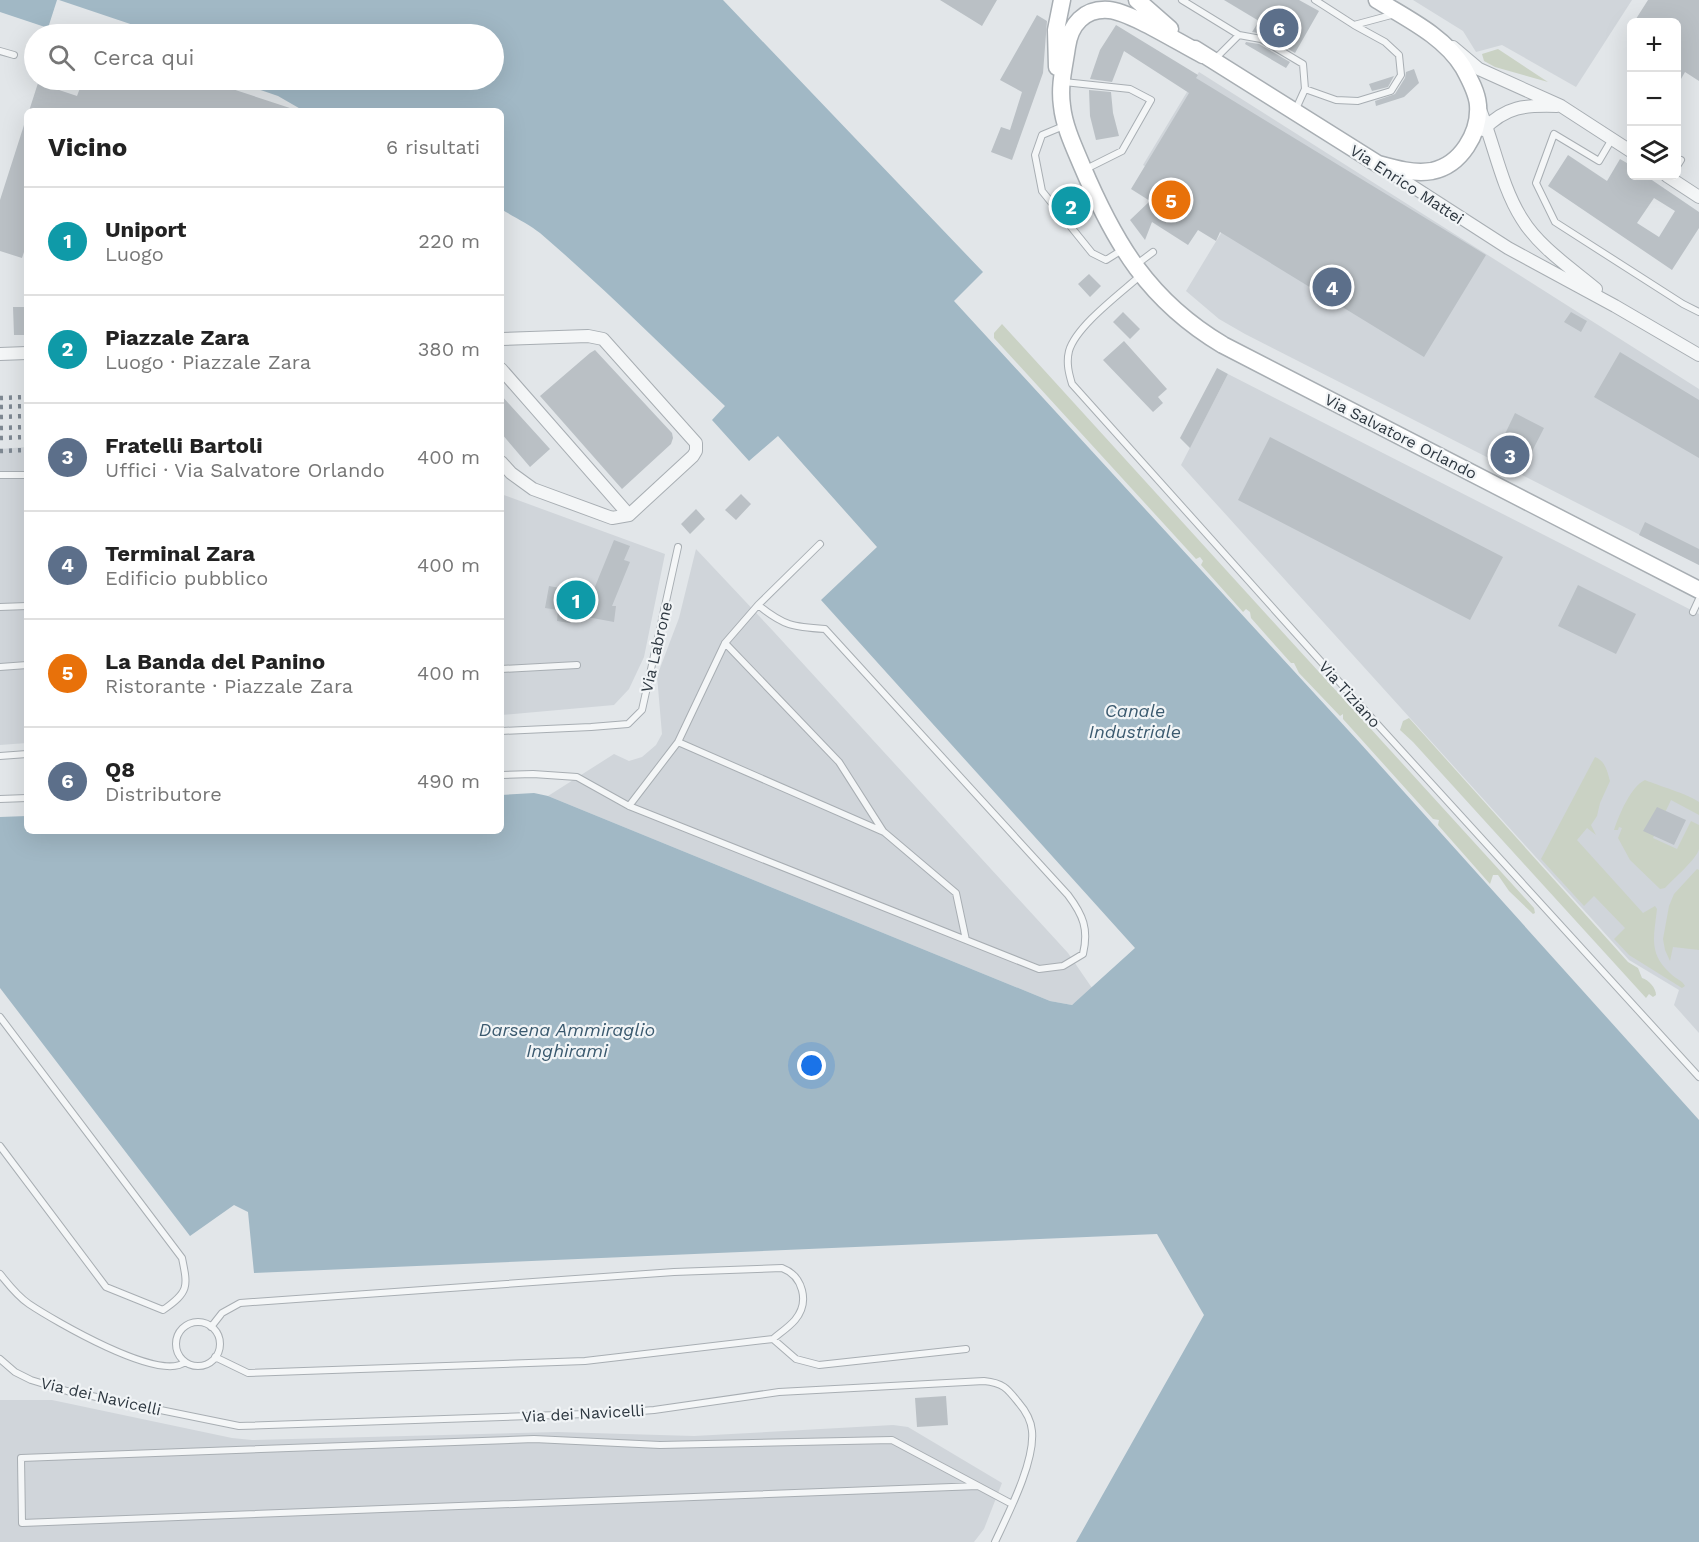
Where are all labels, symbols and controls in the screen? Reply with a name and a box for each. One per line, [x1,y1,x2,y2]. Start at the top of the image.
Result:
pin: 6 [1260,6,1298,51]
map controls [1627,18,1681,180]
button: + [1627,18,1681,72]
search box [24,24,504,90]
icon: search [45,41,78,74]
text: Cerca qui [93,45,194,70]
button: − [1627,72,1681,126]
button: layers [1627,126,1681,180]
text: Vicino [48,132,127,162]
text: 6 risultati [386,135,480,159]
street label: Via Enrico Mattei [1346,141,1467,228]
pin: 5 [1152,178,1190,222]
pin: 2 [1052,184,1090,228]
text: Uniport [105,217,186,242]
text: 1 [63,229,72,253]
text: 220 m [418,229,480,253]
text: Luogo [105,242,164,266]
pin: 4 [1312,264,1352,310]
text: Piazzale Zara [105,325,249,350]
text: 2 [62,337,73,361]
text: 380 m [418,337,480,361]
text: Luogo · Piazzale Zara [105,350,311,374]
street label: Via Salvatore Orlando [1321,390,1480,483]
pin: 3 [1490,432,1530,478]
text: Fratelli Bartoli [105,433,263,458]
text: 3 [62,445,73,469]
text: 400 m [417,445,480,469]
text: Uffici · Via Salvatore Orlando [105,458,385,482]
text: Terminal Zara [105,541,255,566]
text: 4 [61,553,74,577]
text: 400 m [417,553,480,577]
text: Edificio pubblico [105,566,268,590]
pin: 1 [556,578,596,622]
street label: Via Labrone [637,600,676,694]
text: La Banda del Panino [105,649,325,674]
street label: Via Tiziano [1315,657,1385,732]
text: 5 [62,661,73,685]
text: 400 m [417,661,480,685]
text: Ristorante · Piazzale Zara [105,674,353,698]
water label: Canale Industriale [1089,700,1181,742]
text: Q8 [105,757,135,782]
text: 6 [61,769,74,793]
text: 490 m [417,769,480,793]
text: Distributore [105,782,222,806]
water label: Darsena Ammiraglio Inghirami [479,1019,655,1061]
your location [797,1051,826,1080]
street label: Via dei Navicelli [39,1373,163,1420]
street label: Via dei Navicelli [521,1401,645,1426]

